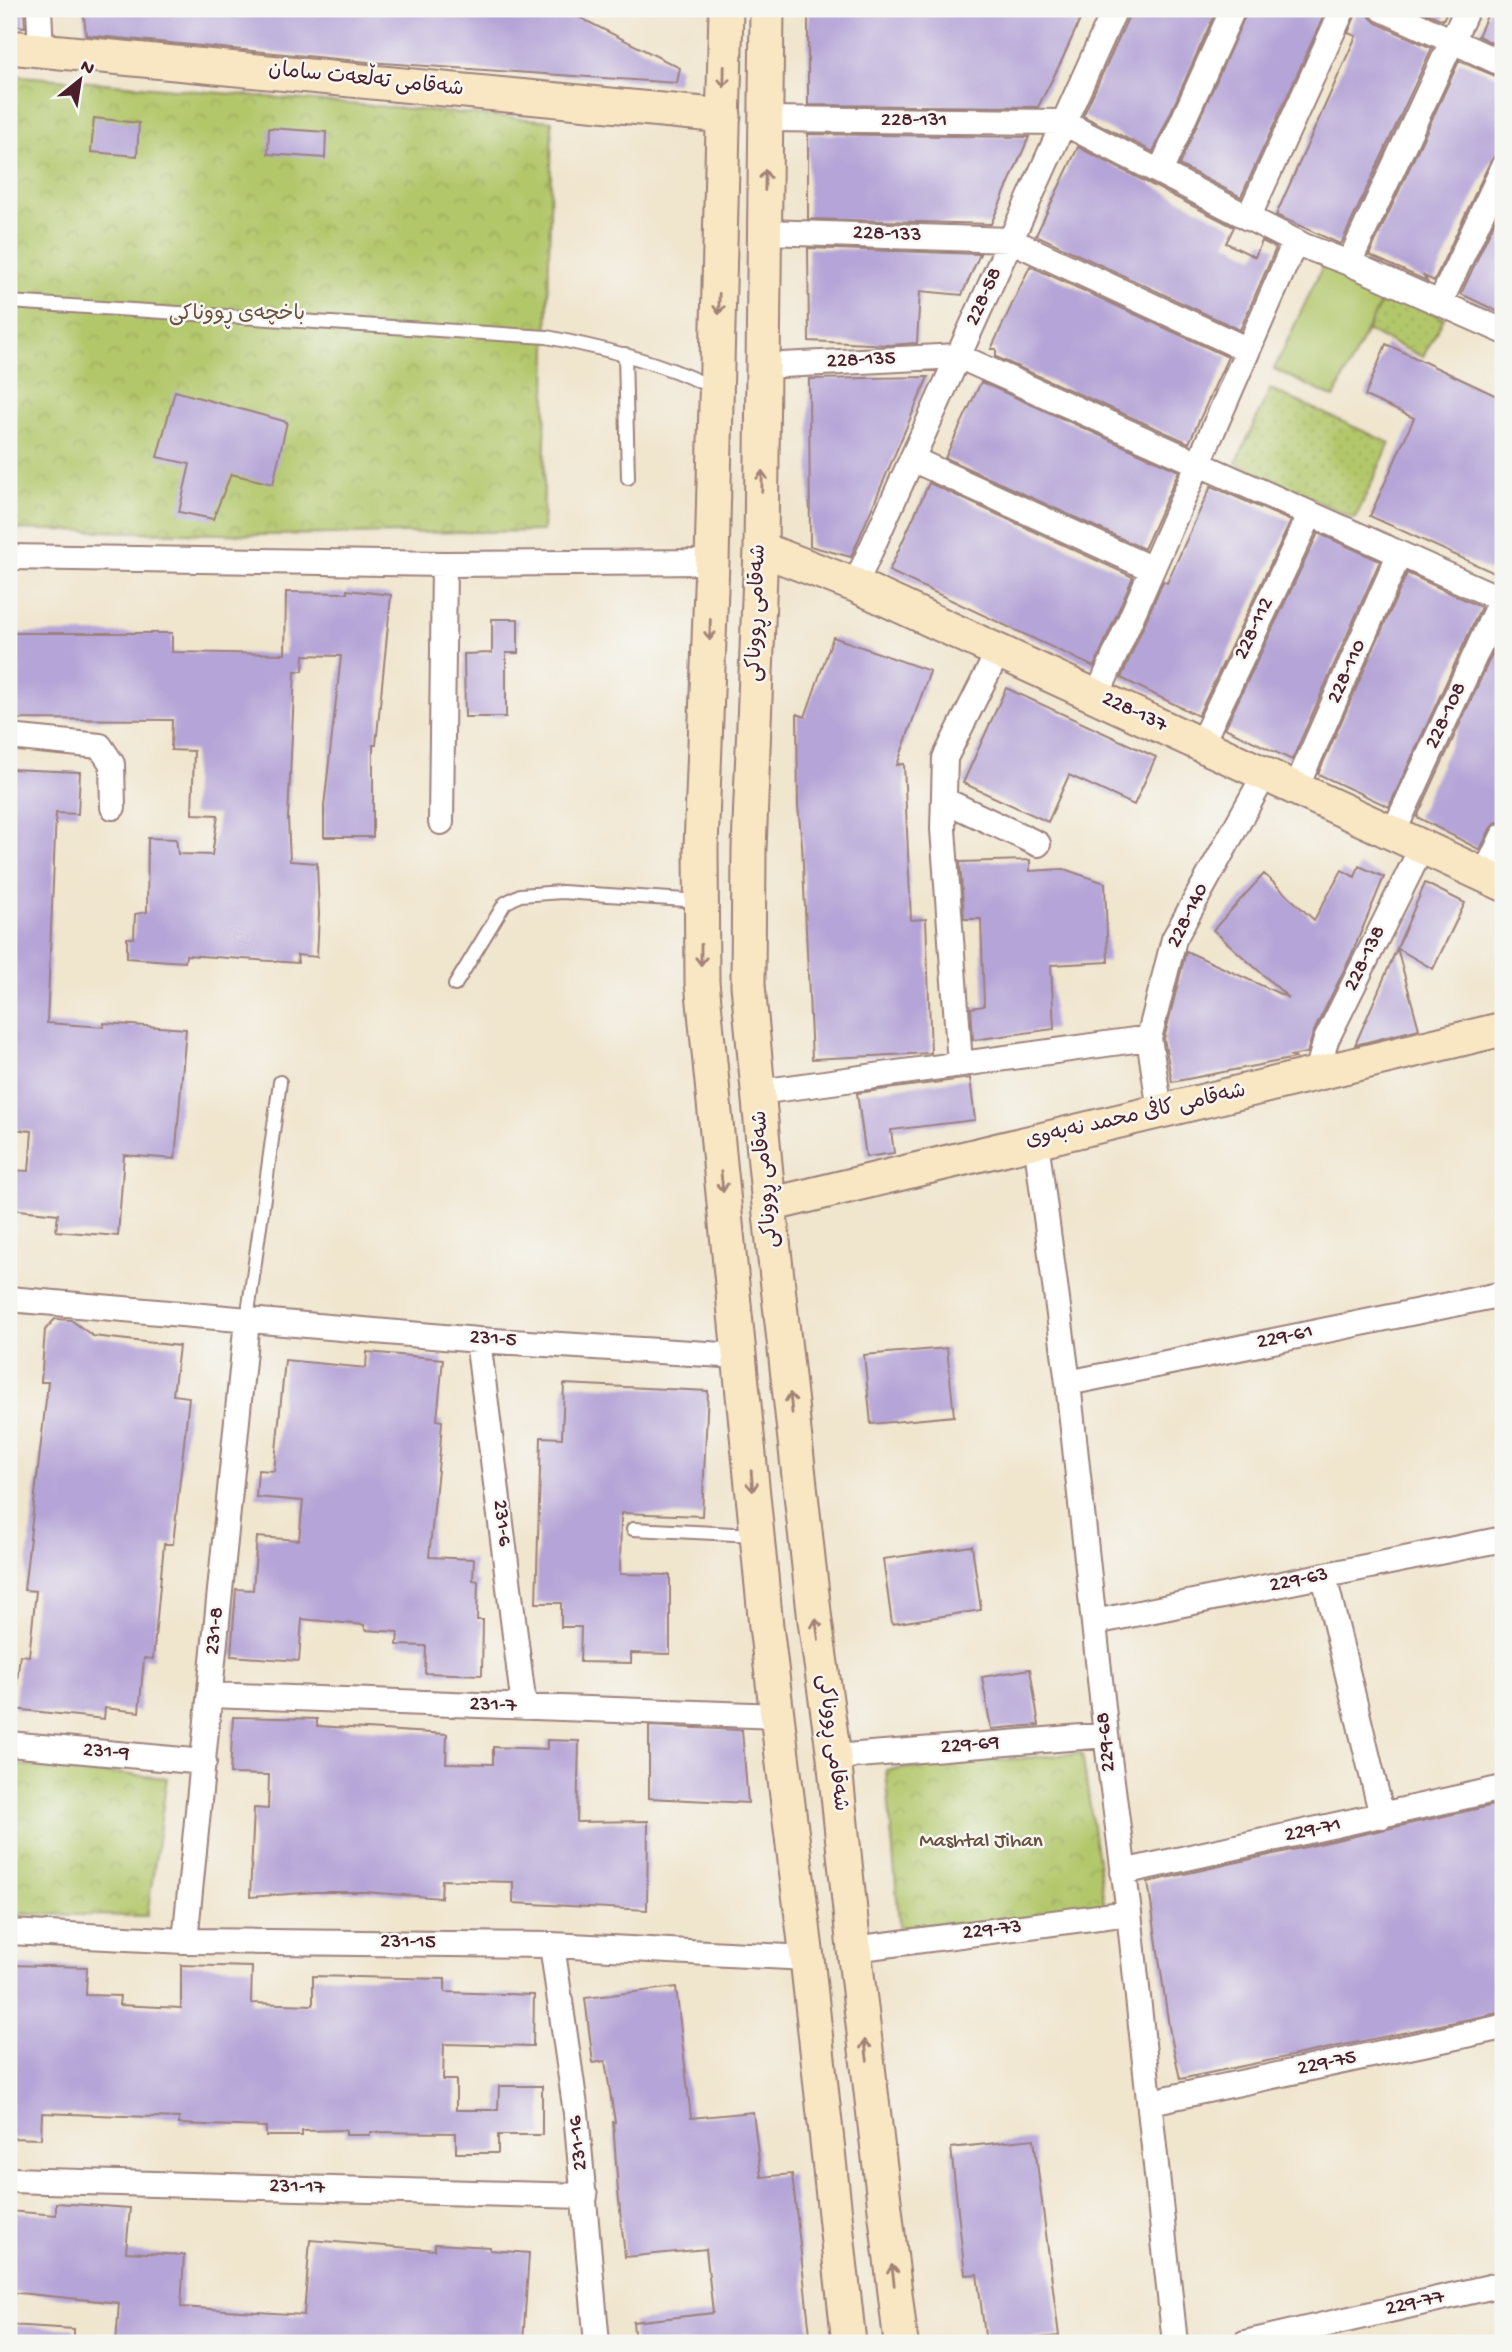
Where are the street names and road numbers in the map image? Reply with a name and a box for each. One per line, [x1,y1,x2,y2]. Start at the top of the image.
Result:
street label: شەقامی تەڵعەت سامان [267,52,466,104]
street label: 228-131 [881,109,947,134]
street label: 228-133 [852,221,922,249]
street label: 228-58 [961,264,1009,330]
street label: 228-135 [826,347,896,375]
street label: شەقامی ڕووناکی [743,544,774,682]
street label: 228-112 [1230,594,1280,664]
street label: 228-110 [1323,636,1373,708]
street label: 228-108 [1421,679,1473,753]
street label: 228-137 [1097,687,1172,739]
street label: 228-140 [1163,879,1215,953]
street label: 228-138 [1340,922,1392,996]
street label: شەقامی کافی محمد نەبەوی [1022,1075,1249,1155]
street label: شەقامی ڕووناکی [749,1109,786,1249]
street label: 229-61 [1255,1320,1315,1356]
street label: 231-5 [469,1326,517,1354]
street label: 231-6 [486,1498,516,1548]
street label: 229-63 [1267,1563,1331,1599]
street label: 231-8 [201,1606,231,1656]
street label: شەقامی ڕووناکی [809,1673,852,1813]
street label: 231-7 [469,1693,518,1719]
street label: 229-68 [1091,1711,1123,1773]
street label: 229-69 [940,1731,1001,1761]
street label: 231-9 [82,1739,131,1768]
street label: 229-71 [1282,1813,1344,1849]
street label: 229-73 [961,1915,1023,1947]
street label: 231-15 [380,1930,436,1956]
street label: 229-75 [1295,2046,1359,2082]
street label: 231-16 [564,2114,594,2172]
street label: 231-17 [269,2175,326,2202]
street label: 229-77 [1383,2285,1448,2323]

